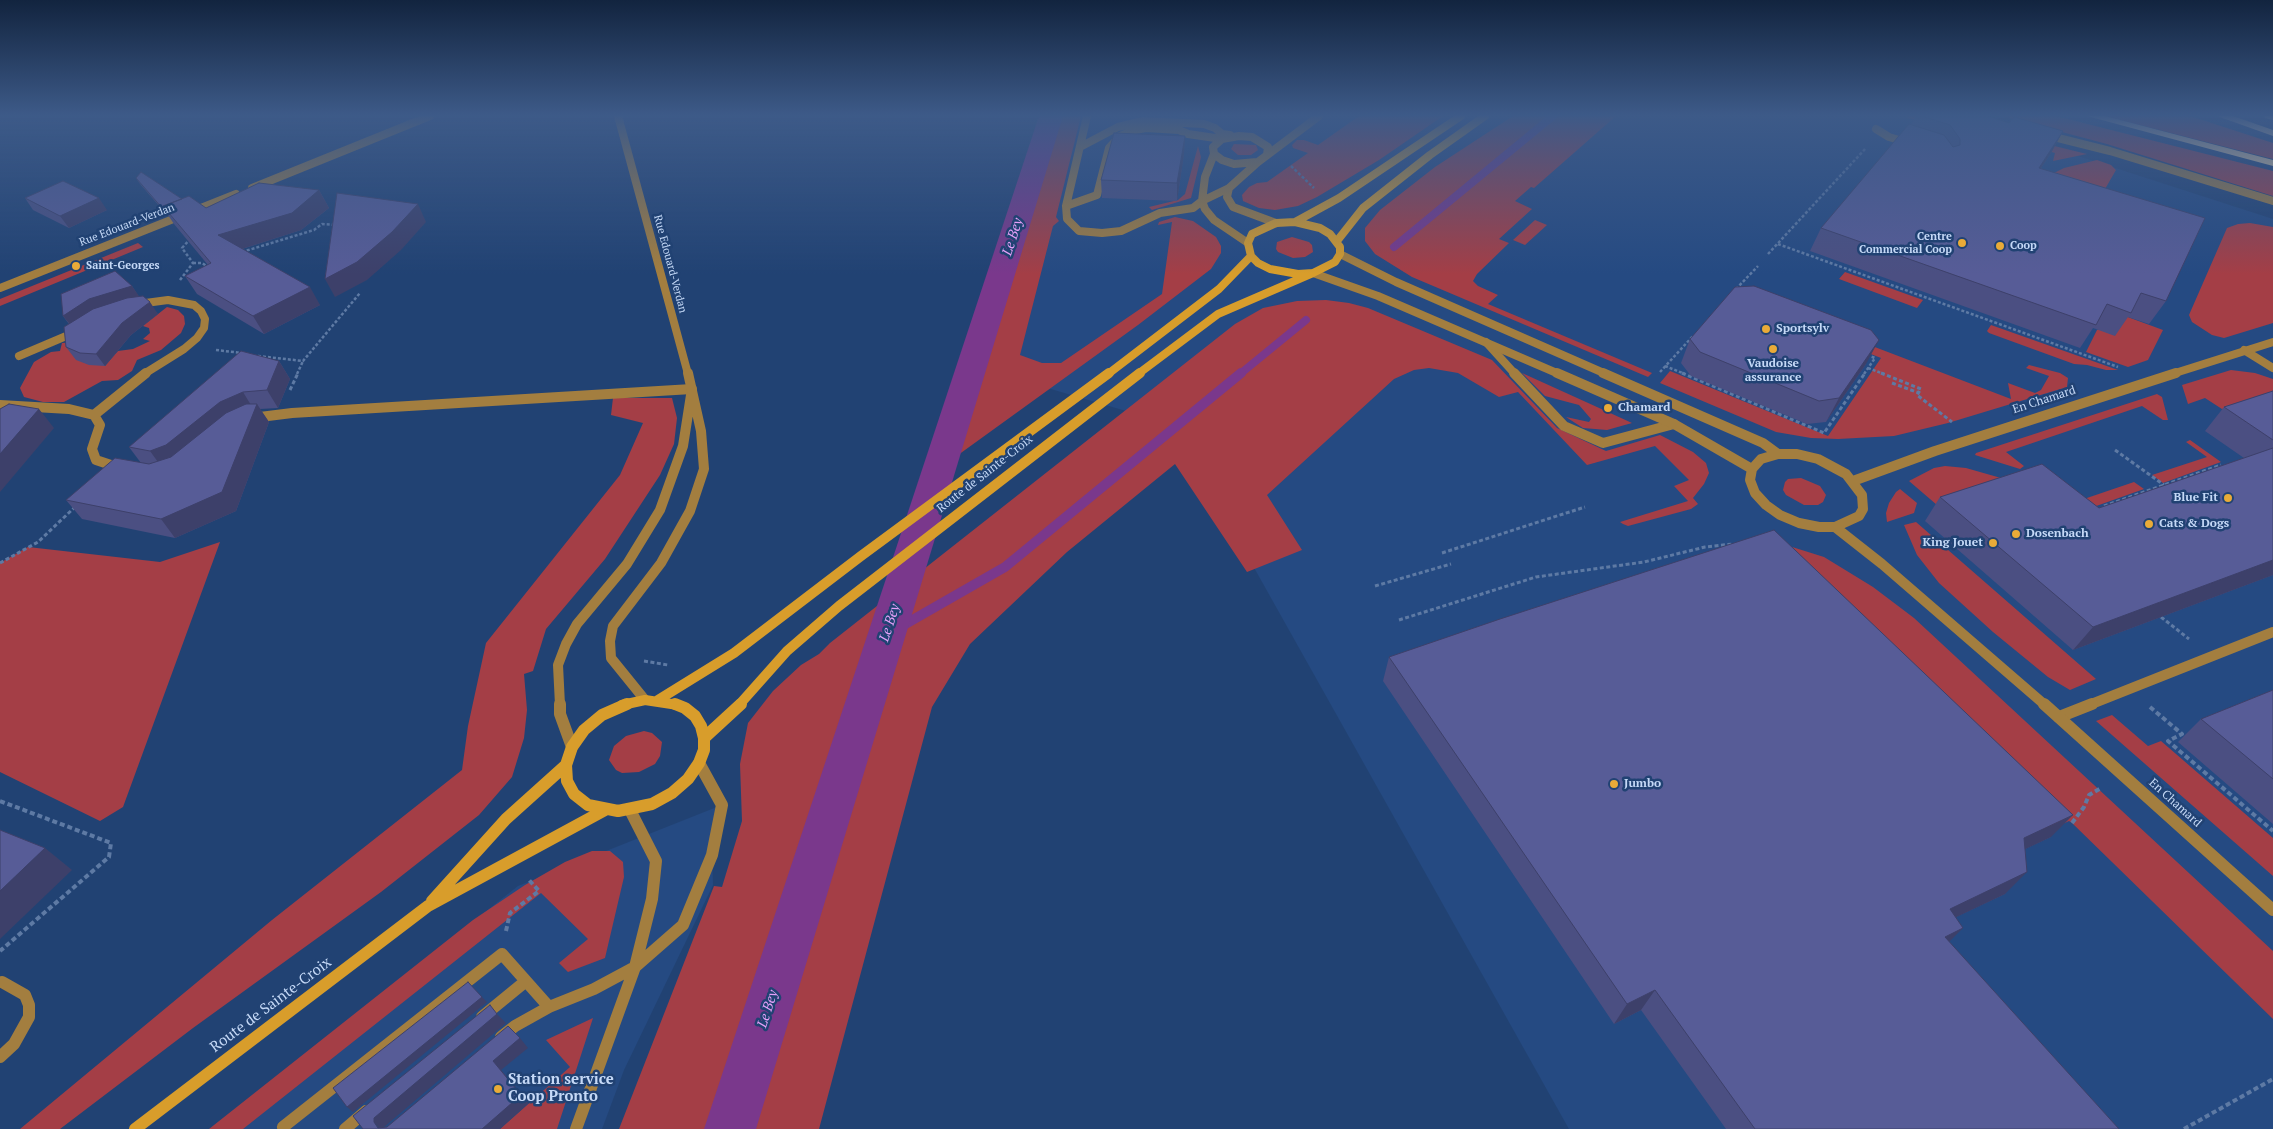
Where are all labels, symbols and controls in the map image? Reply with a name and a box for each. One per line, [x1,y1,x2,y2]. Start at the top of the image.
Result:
street label: Rue Edouard-Verdan [78,201,176,249]
street label: Rue Edouard-Verdan [651,214,689,314]
water label: Le Bey [999,216,1027,258]
place label: Centre Commercial Coop [1859,230,1952,256]
marker: Centre Commercial Coop [1956,237,1968,249]
place label: Coop [2010,239,2037,253]
marker: Coop [1994,240,2006,252]
place label: Saint-Georges [86,259,160,273]
marker: Saint-Georges [70,260,82,272]
place label: Sportsylv [1776,322,1829,336]
marker: Sportsylv [1760,323,1772,335]
marker: Vaudoise assurance [1767,343,1779,355]
place label: Vaudoise assurance [1745,357,1801,385]
street label: En Chamard [2011,383,2077,417]
place label: Chamard [1618,401,1670,415]
marker: Chamard [1602,402,1614,414]
street label: Route de Sainte-Croix [934,432,1036,516]
place label: Blue Fit [2173,491,2218,505]
marker: Blue Fit [2222,492,2234,504]
place label: Cats & Dogs [2159,517,2229,531]
marker: Cats & Dogs [2143,518,2155,530]
place label: Dosenbach [2026,527,2089,541]
marker: Dosenbach [2010,528,2022,540]
place label: King Jouet [1923,536,1983,550]
marker: King Jouet [1987,537,1999,549]
water label: Le Bey [876,602,904,644]
street label: En Chamard [2146,776,2204,830]
place label: Jumbo [1624,777,1661,791]
marker: Jumbo [1608,778,1620,790]
street label: Route de Sainte-Croix [207,954,335,1056]
water label: Le Bey [754,988,782,1030]
place label: Station service Coop Pronto [508,1071,614,1106]
marker: Station service Coop Pronto [492,1083,504,1095]

